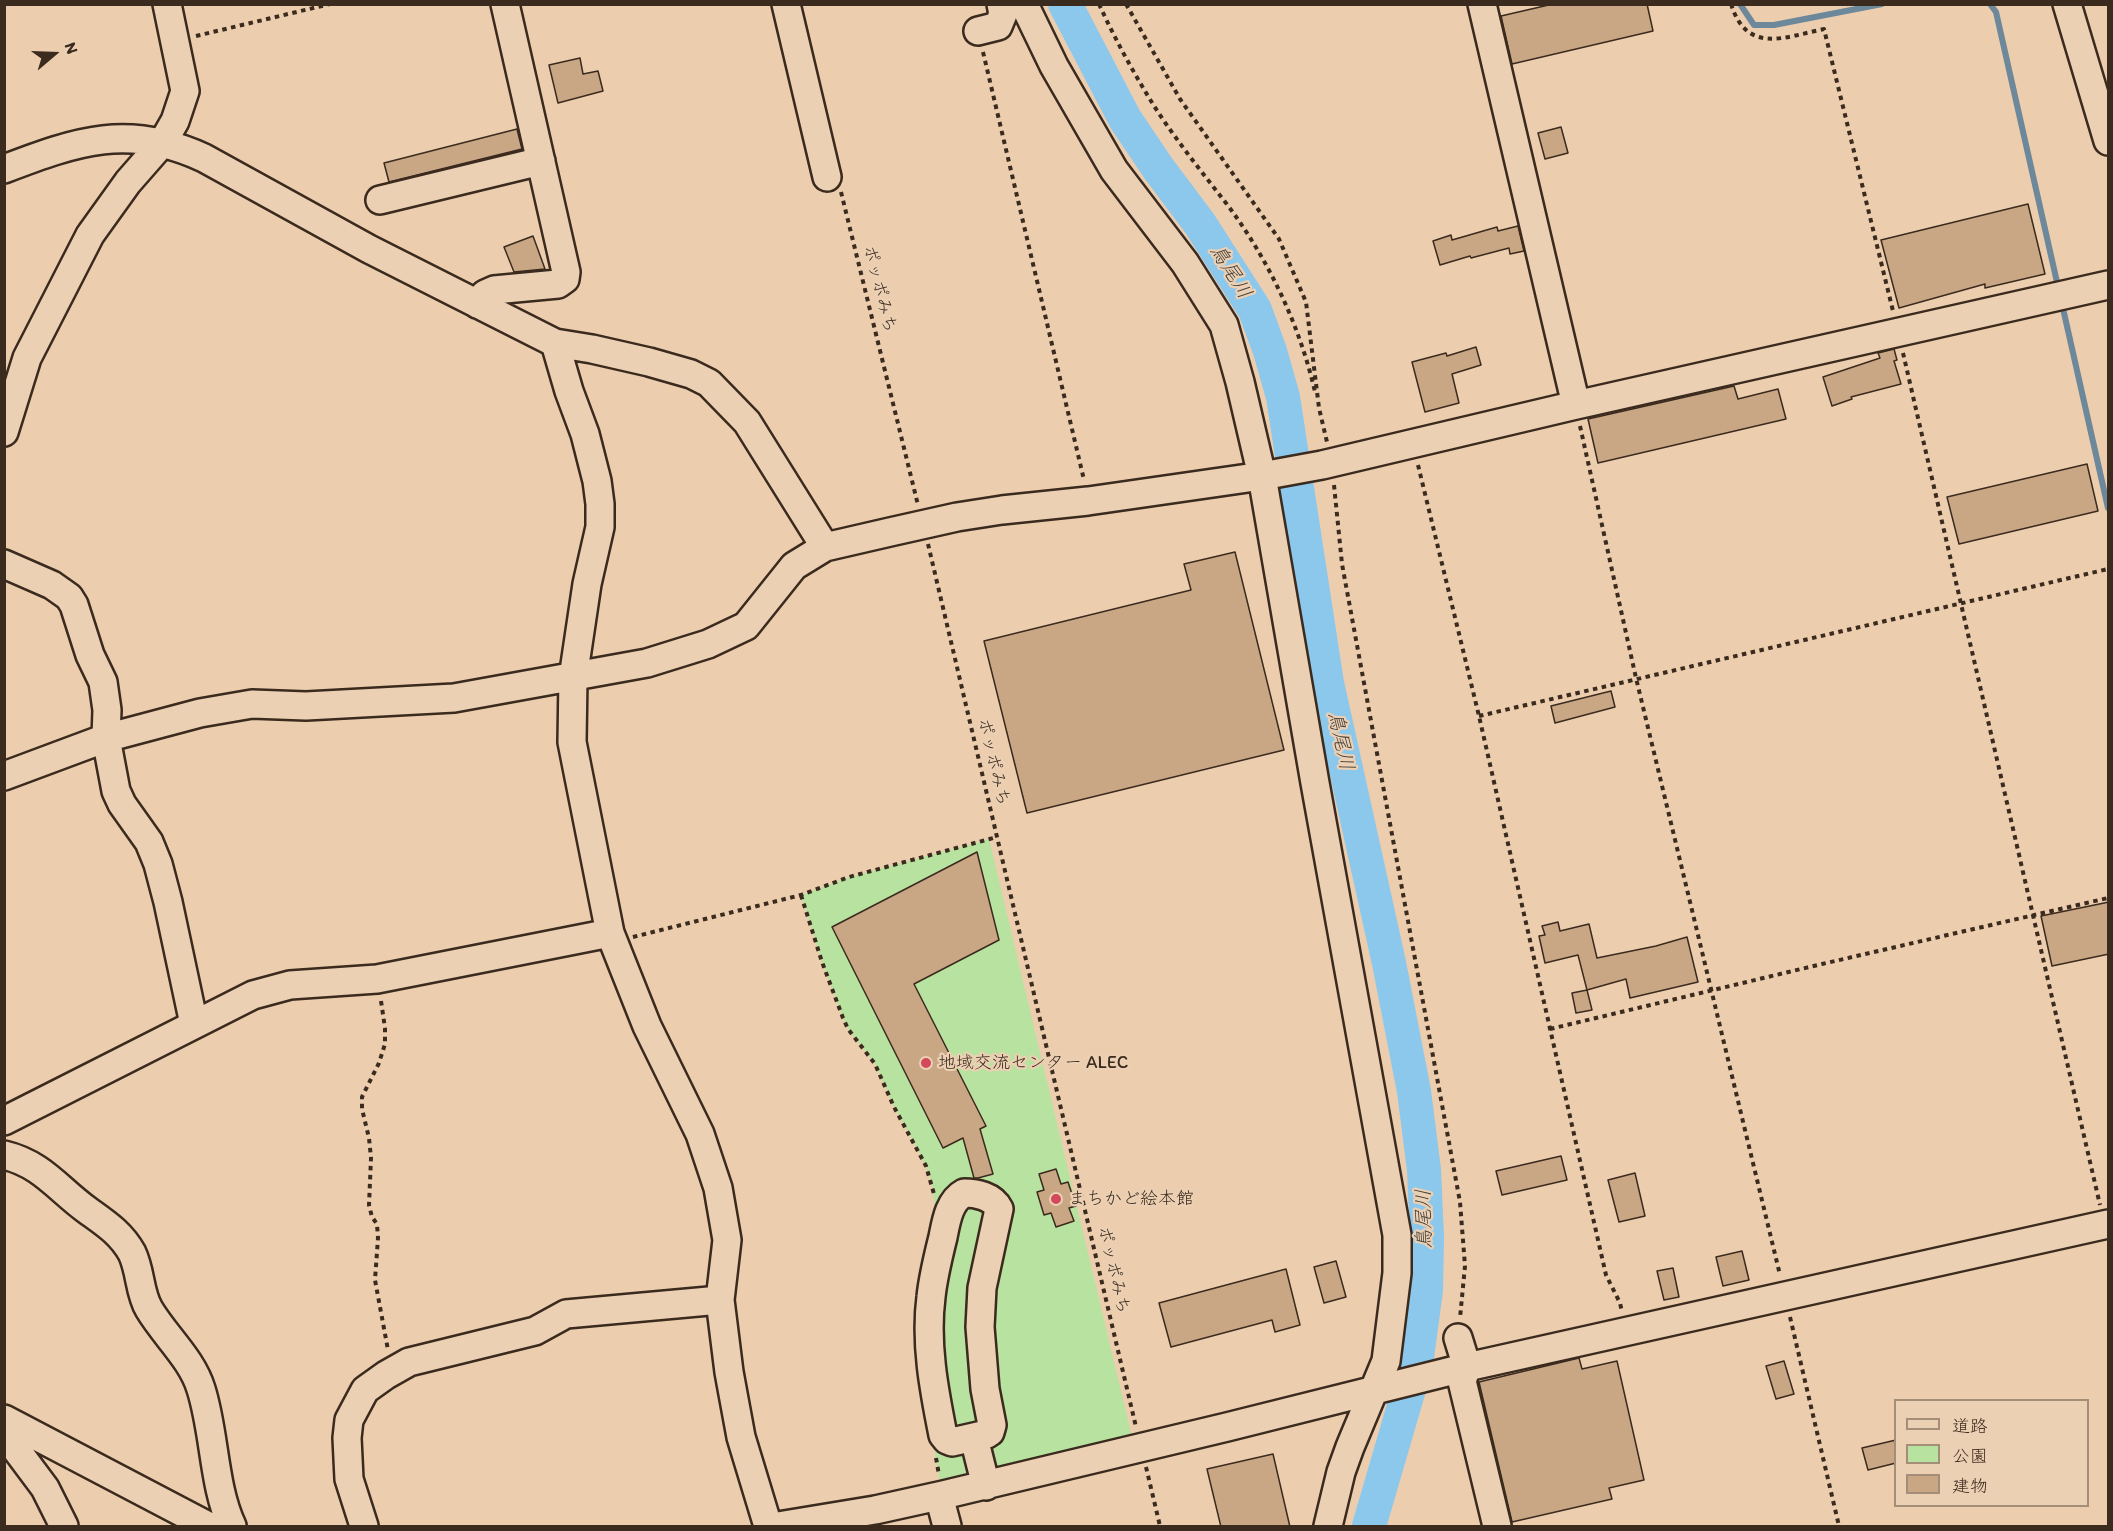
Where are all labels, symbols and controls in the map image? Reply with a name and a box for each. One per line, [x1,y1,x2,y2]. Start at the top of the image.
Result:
north arrow [24,24,84,84]
text: N [61,40,82,56]
water label: 鳥尾川 [1204,240,1256,304]
street label: ポッポみち [858,243,900,335]
water label: 鳥尾川 [1322,709,1358,773]
street label: ポッポみち [972,716,1014,808]
place label: 地域交流センター ALEC [938,1052,1128,1074]
marker: 地域交流センター ALEC [919,1056,933,1070]
place label: まちかど絵本館 [1068,1188,1194,1210]
water label: 鳥尾川 [1412,1189,1438,1249]
marker: まちかど絵本館 [1049,1192,1063,1206]
street label: ポッポみち [1092,1224,1134,1316]
legend [1894,1399,2089,1507]
text: 道路 [1952,1415,1988,1437]
text: 公園 [1952,1445,1988,1467]
text: 建物 [1952,1475,1988,1497]

